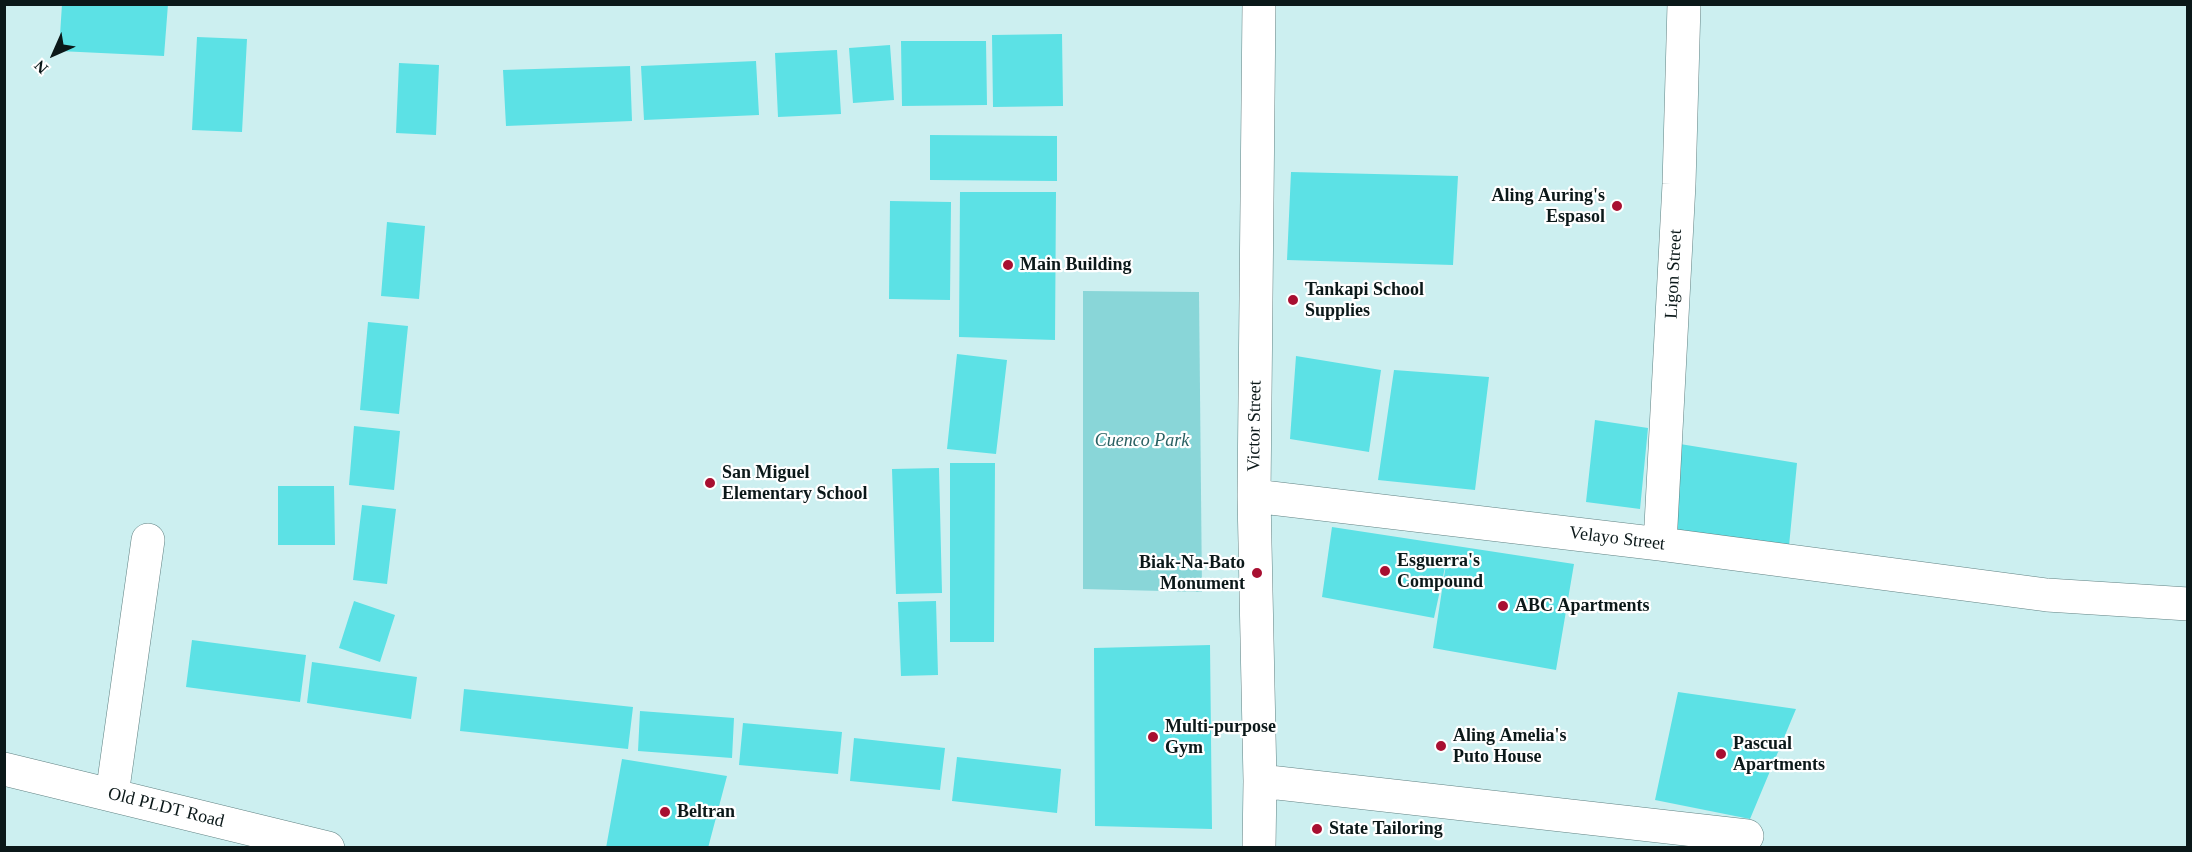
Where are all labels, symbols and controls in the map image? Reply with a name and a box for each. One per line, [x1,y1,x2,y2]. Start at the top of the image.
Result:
north arrow [24,24,84,84]
text: N [31,57,51,77]
place label: Aling Auring's Espasol [1491,185,1605,228]
marker: Aling Auring's Espasol [1610,199,1624,213]
street label: Ligon Street [1661,229,1687,319]
place label: Main Building [1020,254,1132,276]
marker: Main Building [1001,258,1015,272]
place label: Tankapi School Supplies [1305,279,1424,322]
marker: Tankapi School Supplies [1286,293,1300,307]
street label: Victor Street [1243,380,1267,472]
park label: Cuenco Park [1095,430,1189,452]
place label: San Miguel Elementary School [722,462,867,504]
marker: San Miguel Elementary School [703,476,717,490]
street label: Velayo Street [1568,522,1666,556]
place label: Esguerra's Compound [1397,550,1483,592]
place label: Biak-Na-Bato Monument [1139,552,1245,594]
marker: Esguerra's Compound [1378,564,1392,578]
marker: Biak-Na-Bato Monument [1250,566,1264,580]
place label: ABC Apartments [1515,595,1649,617]
marker: ABC Apartments [1496,599,1510,613]
place label: Multi-purpose Gym [1165,716,1276,758]
place label: Aling Amelia's Puto House [1453,725,1567,768]
marker: Multi-purpose Gym [1146,730,1160,744]
place label: Pascual Apartments [1733,733,1825,776]
marker: Aling Amelia's Puto House [1434,739,1448,753]
marker: Pascual Apartments [1714,747,1728,761]
street label: Old PLDT Road [106,783,226,833]
place label: Beltran [677,801,735,823]
marker: Beltran [658,805,672,819]
place label: State Tailoring [1329,818,1443,840]
marker: State Tailoring [1310,822,1324,836]

